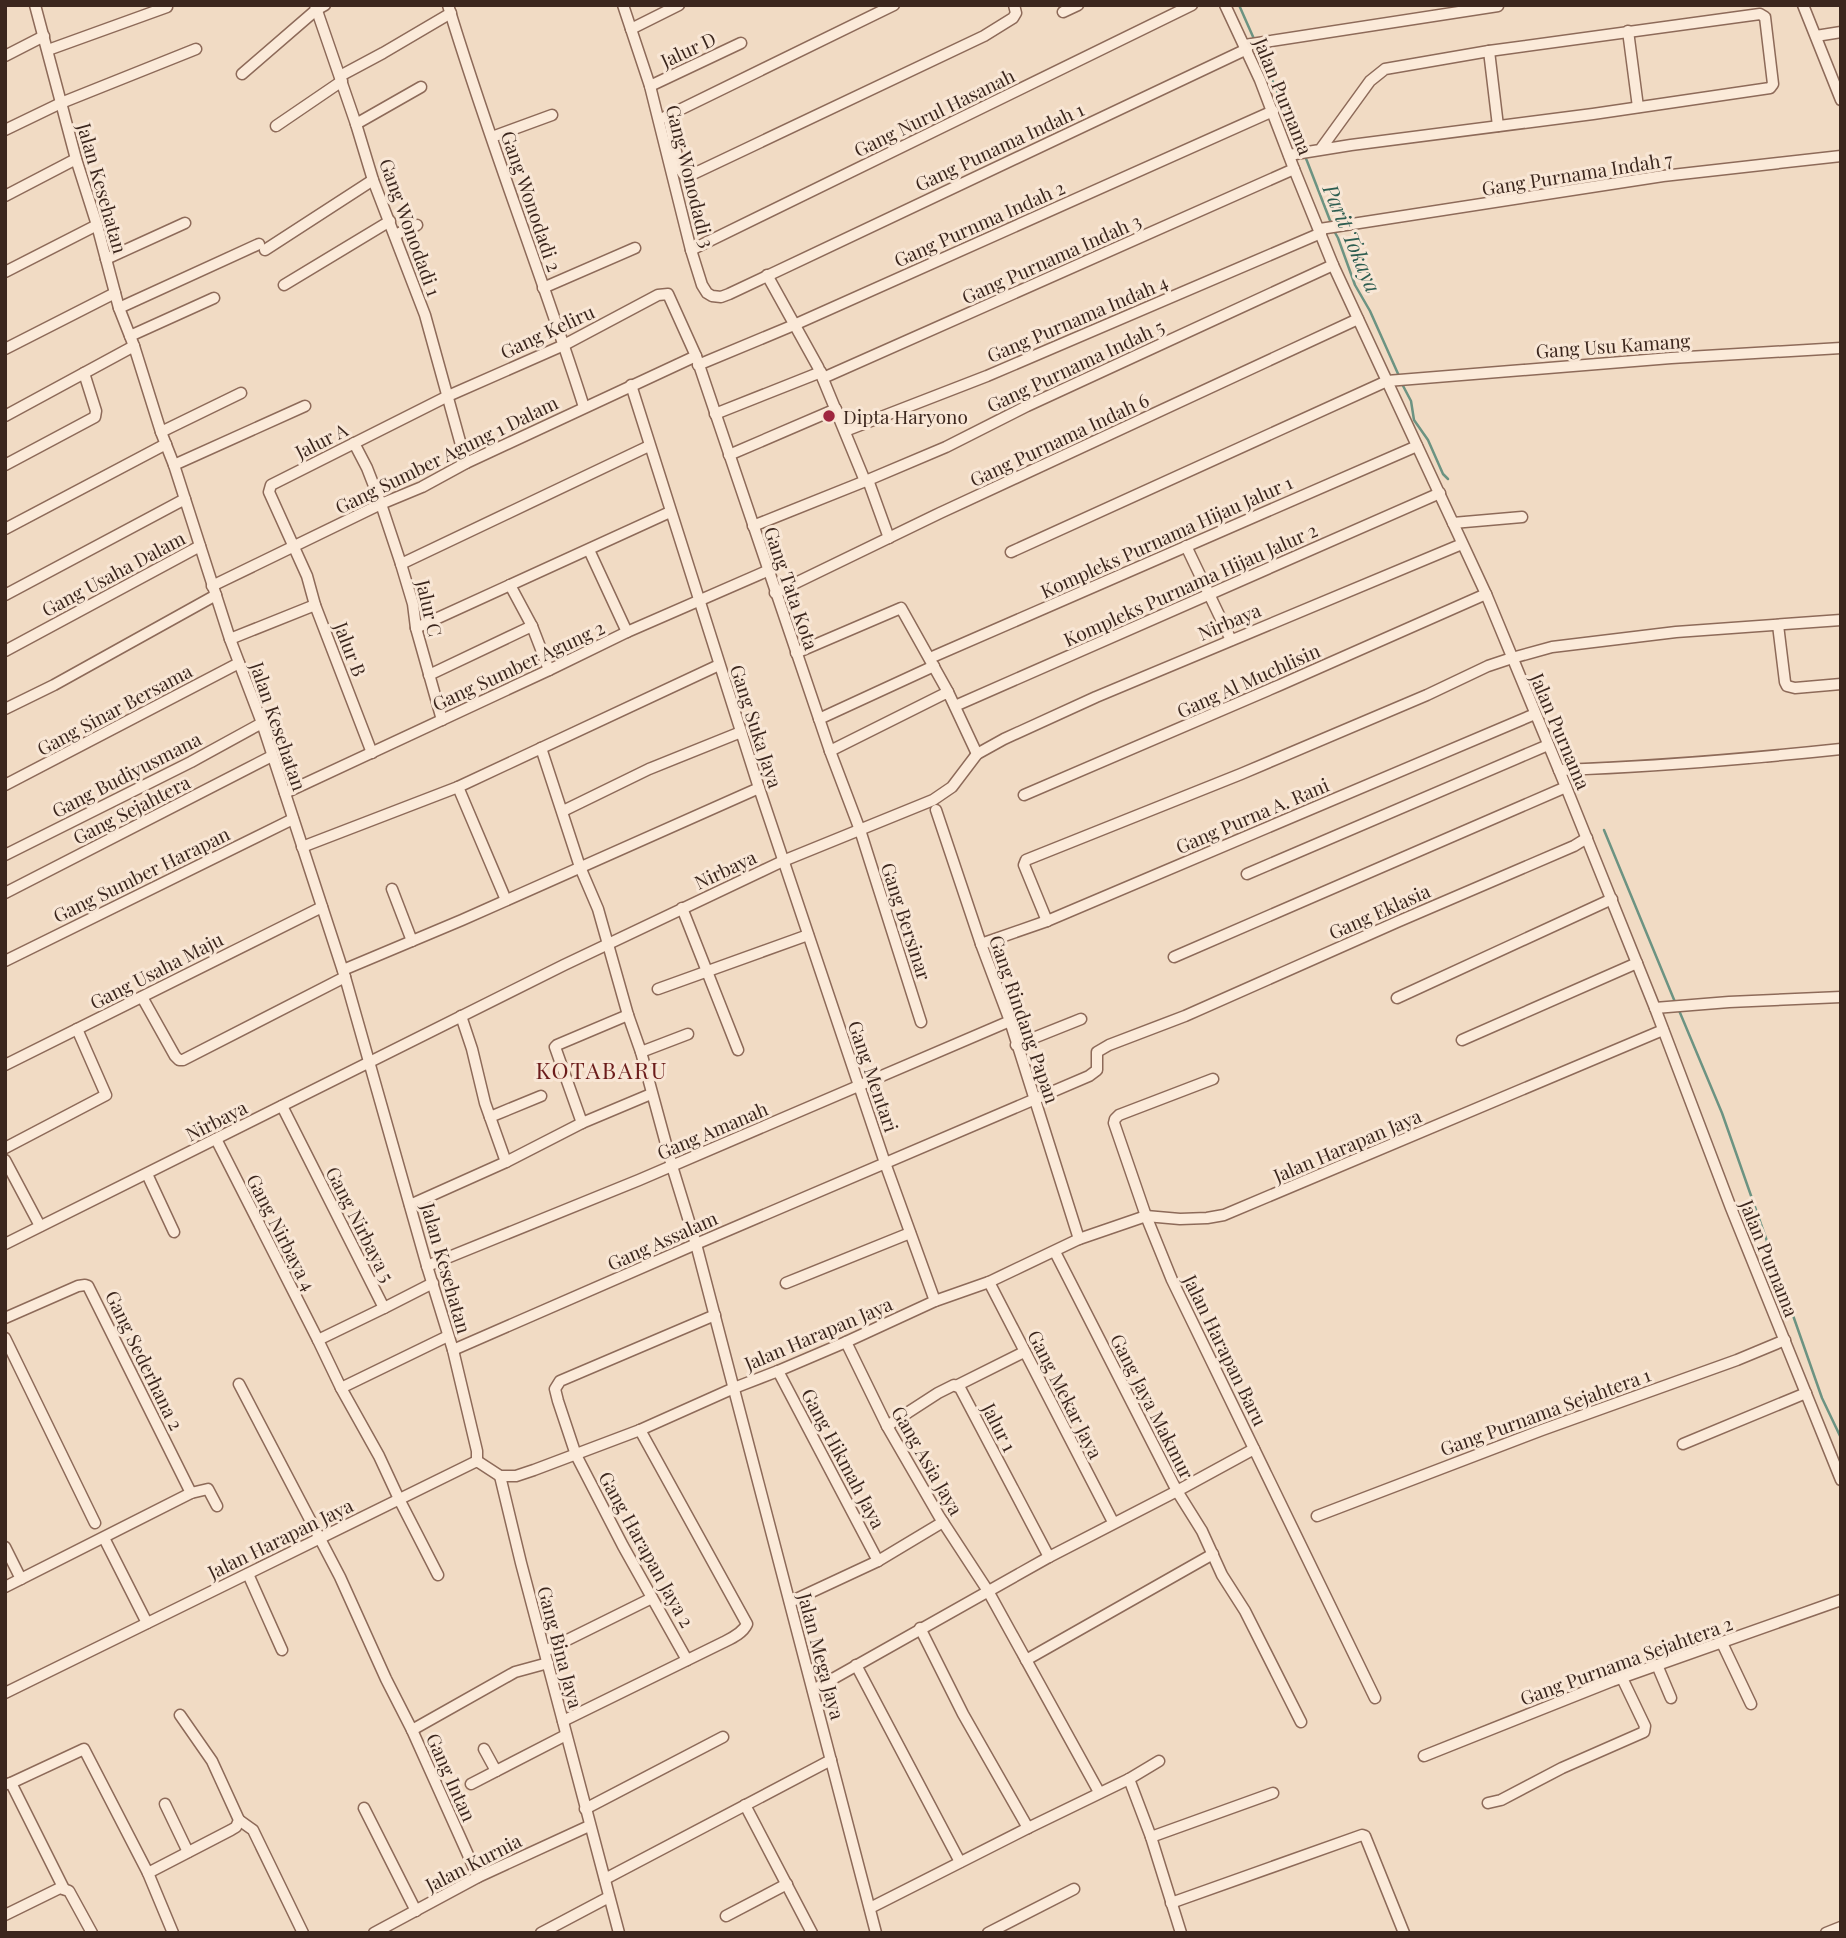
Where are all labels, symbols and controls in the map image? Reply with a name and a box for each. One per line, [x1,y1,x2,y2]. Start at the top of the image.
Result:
street label: Jalur D [655,25,720,74]
street label: Jalan Purnama [1248,33,1319,159]
street label: Gang Nurul Hasanah [849,62,1019,162]
street label: Gang Punama Indah 1 [910,95,1088,197]
street label: Gang Wonodadi 3 [661,102,721,250]
street label: Jalan Kesehatan [72,119,134,257]
street label: Gang Wonodadi 2 [496,127,568,275]
street label: Gang Purnama Indah 7 [1480,145,1675,201]
street label: Gang Wonodadi 1 [374,154,448,300]
street label: Gang Purnma Indah 2 [889,174,1069,272]
water label: Parit Tokaya [1317,179,1388,297]
street label: Gang Purnama Indah 3 [957,207,1145,309]
street label: Gang Purnama Indah 4 [983,268,1171,368]
street label: Gang Keliru [496,298,598,364]
street label: Gang Purnama Indah 5 [982,312,1168,418]
street label: Gang Usu Kamang [1535,327,1691,363]
street label: Gang Purnama Indah 6 [965,386,1153,492]
street label: Gang Sumber Agung 1 Dalam [330,389,562,519]
place label: Dipta Haryono [843,403,968,429]
marker: Dipta Haryono [821,408,837,424]
street label: Jalur A [289,415,353,465]
street label: Kompleks Purnama Hijau Jalur 1 [1036,469,1296,603]
street label: Kompleks Purnama Hijau Jalur 2 [1059,516,1321,652]
street label: Gang Tata Kota [759,523,825,654]
street label: Gang Usaha Dalam [37,524,189,622]
street label: Jalur C [411,576,449,639]
street label: Nirbaya [1194,596,1265,646]
street label: Gang Sumber Agung 2 [428,614,608,716]
street label: Jalur B [328,617,373,680]
street label: Gang Al Muchlisin [1172,636,1324,723]
street label: Gang Sinar Bersama [32,657,197,761]
street label: Jalan Kesehatan [244,657,313,794]
street label: Gang Suka Jaya [725,661,789,791]
street label: Jalan Purnama [1524,668,1597,794]
street label: Gang Budiyusmana [47,725,206,823]
street label: Gang Sejahtera [68,768,195,850]
street label: Gang Purna A. Rani [1171,771,1333,859]
street label: Gang Sumber Harapan [48,820,234,928]
street label: Nirbaya [690,843,761,895]
street label: Gang Bersinar [876,859,938,983]
street label: Gang Eklasia [1324,877,1434,945]
street label: Gang Usaha Maju [85,925,227,1015]
street label: Gang Rindang Papan [984,931,1066,1107]
street label: Gang Mentari [843,1017,905,1135]
district label: KOTABARU [536,1054,668,1085]
street label: Nirbaya [181,1093,252,1147]
street label: Gang Amanah [652,1095,772,1165]
street label: Jalan Harapan Jaya [1268,1102,1426,1188]
street label: Gang Nirbaya 5 [321,1162,401,1286]
street label: Gang Nirbaya 4 [241,1169,323,1295]
street label: Jalan Purnama [1734,1195,1805,1321]
street label: Jalan Kesehatan [416,1199,478,1337]
street label: Gang Assalam [603,1204,721,1276]
street label: Jalan Harapan Baru [1178,1269,1274,1430]
street label: Gang Sederhana 2 [100,1286,190,1434]
street label: Jalan Harapan Jaya [739,1290,897,1376]
street label: Gang Mekar Jaya [1022,1325,1110,1463]
street label: Gang Jaya Makmur [1105,1329,1201,1484]
street label: Gang Purnama Sejahtera 1 [1436,1361,1654,1461]
street label: Gang Hikmah Jaya [796,1383,892,1533]
street label: Jalur 1 [976,1397,1023,1456]
street label: Gang Asia Jaya [886,1401,970,1520]
street label: Gang Harapan Jaya 2 [593,1466,701,1632]
street label: Jalan Harapan Jaya [202,1491,357,1585]
street label: Gang Bina Jaya [532,1583,590,1711]
street label: Jalan Mega Jaya [792,1589,852,1723]
street label: Gang Purnama Sejahtera 2 [1516,1609,1736,1711]
street label: Gang Intan [421,1729,483,1826]
street label: Jalan Kurnia [420,1826,526,1898]

